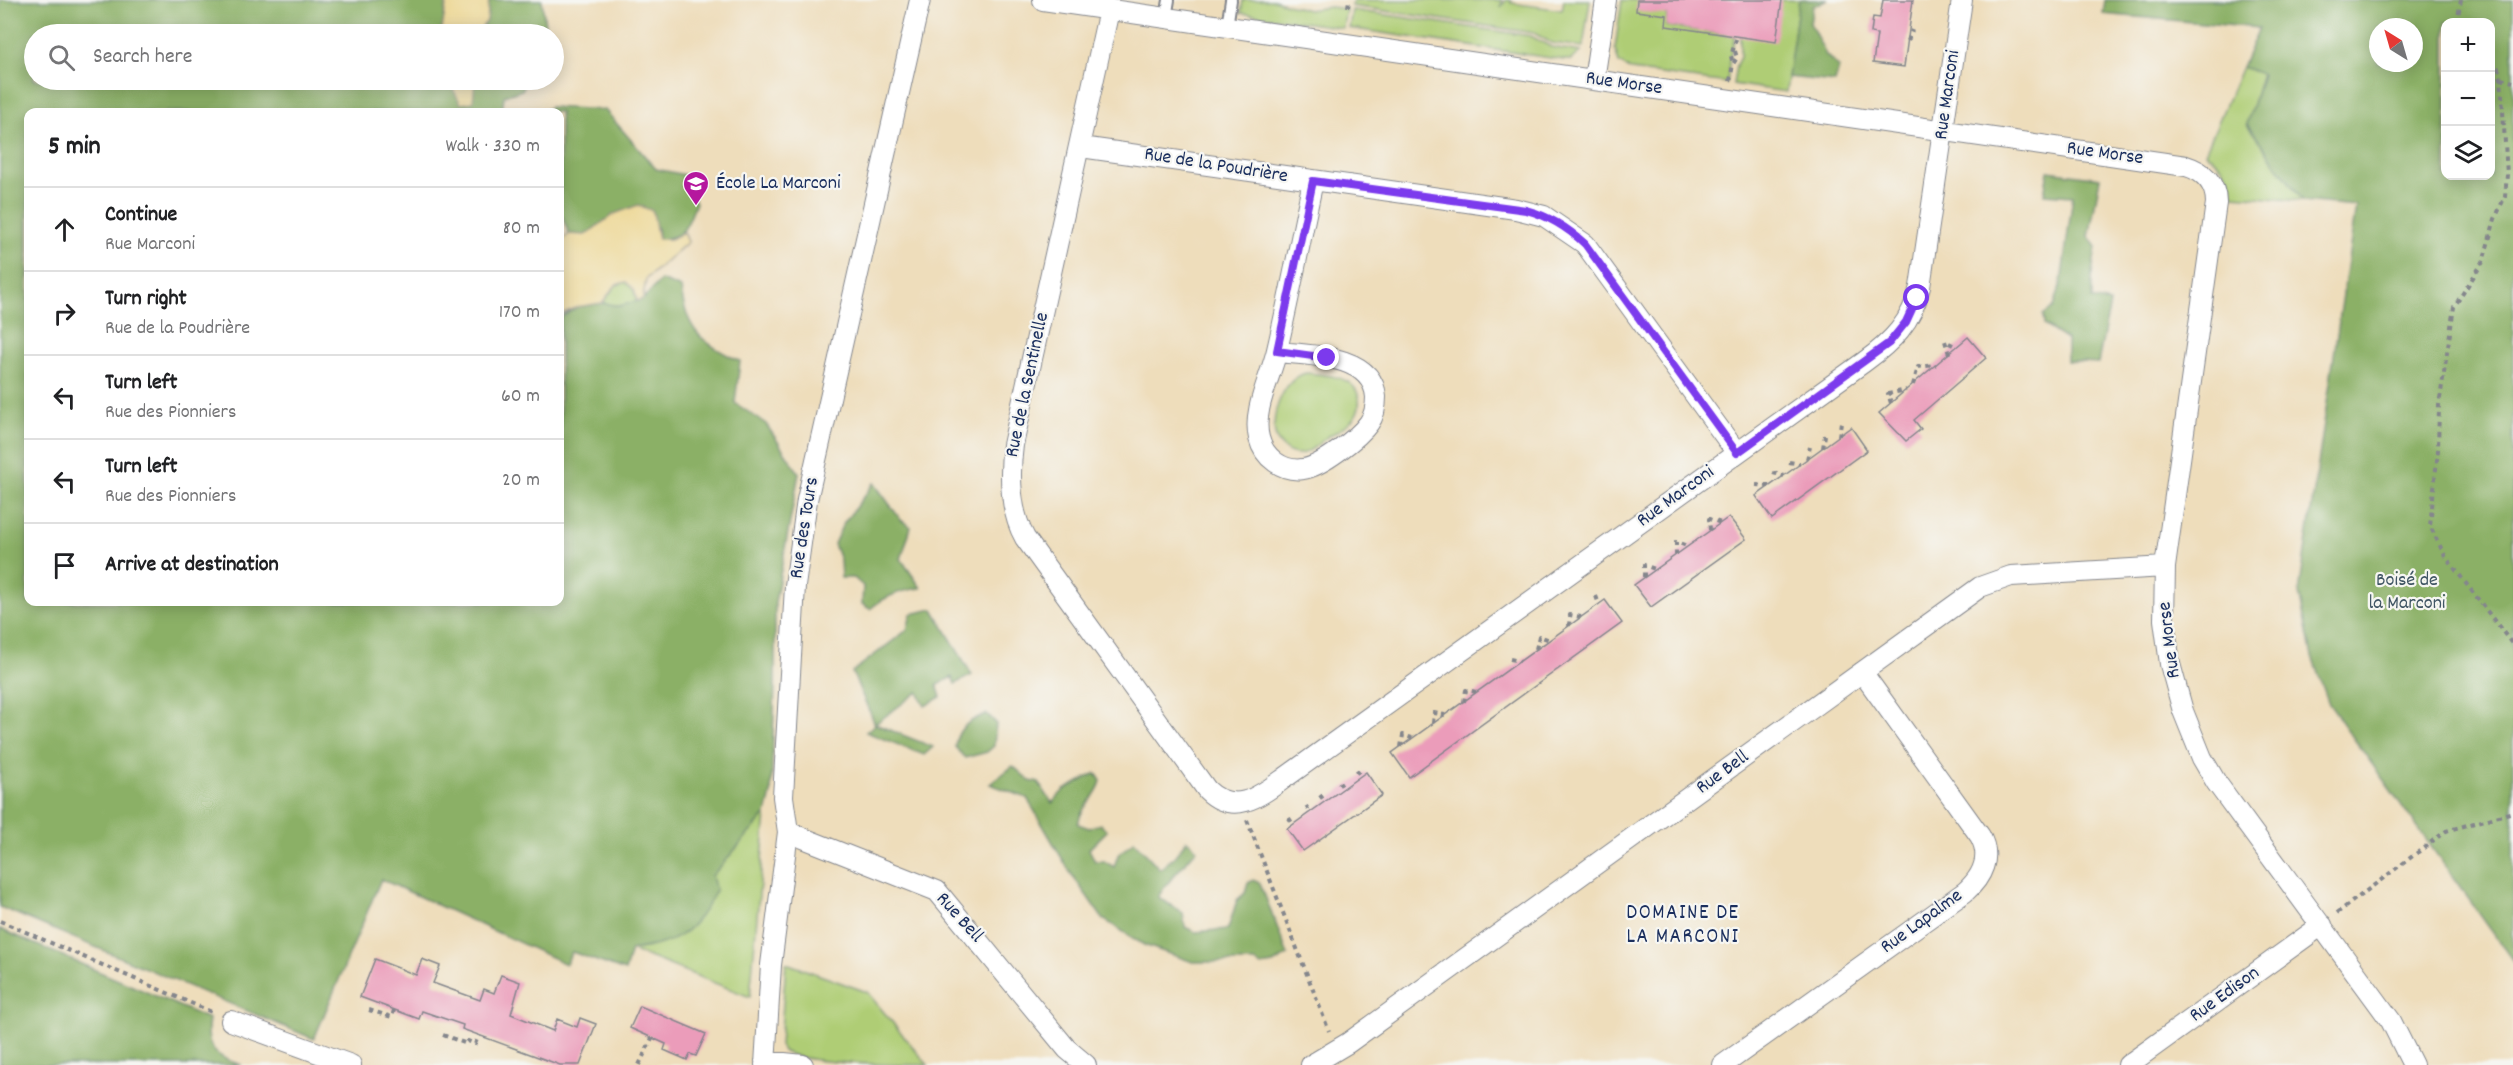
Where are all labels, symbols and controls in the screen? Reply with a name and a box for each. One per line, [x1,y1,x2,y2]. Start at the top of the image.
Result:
north arrow [2369,18,2423,72]
map controls [2441,18,2495,180]
button: + [2441,18,2495,72]
search box [24,24,564,90]
icon: search [45,41,78,74]
text: Search here [93,42,192,73]
street label: Rue Marconi [1928,48,1968,142]
street label: Rue Morse [1584,65,1664,103]
button: − [2441,72,2495,126]
button: layers [2441,126,2495,180]
text: 5 min [48,129,101,166]
text: Walk · 330 m [445,133,540,161]
street label: Rue Morse [2065,135,2145,173]
street label: Rue de la Poudrière [1142,141,1290,191]
school or university icon: École La Marconi [681,169,711,207]
place label: École La Marconi [716,170,841,198]
text: Continue [105,200,177,231]
icon: ahead [48,213,81,246]
text: 80 m [503,215,540,243]
text: Rue Marconi [105,231,195,259]
text: Turn right [105,284,187,315]
route start [1903,284,1929,310]
icon: right [48,297,81,330]
text: 170 m [499,299,540,327]
street label: Rue de la Sentinelle [999,310,1057,460]
text: Rue de la Poudrière [105,315,250,343]
route end [1313,344,1339,370]
text: Turn left [105,368,177,399]
icon: left [48,381,81,414]
text: 60 m [501,383,540,411]
text: Rue des Pionniers [105,399,236,427]
text: Turn left [105,452,177,483]
street label: Rue Marconi [1631,459,1721,535]
icon: left [48,465,81,498]
text: 20 m [502,467,540,495]
street label: Rue des Tours [783,475,827,581]
text: Rue des Pionniers [105,483,236,511]
icon: arrive [48,549,81,582]
text: Arrive at destination [105,550,279,581]
park label: Boisé de la Marconi [2368,567,2446,618]
street label: Rue Morse [2151,600,2189,680]
street label: Rue Bell [1691,744,1756,802]
street label: Rue Lapalme [1875,883,1969,961]
street label: Rue Bell [929,887,989,950]
district label: DOMAINE DE LA MARCONI [1626,899,1740,953]
street label: Rue Edison [2184,960,2266,1030]

